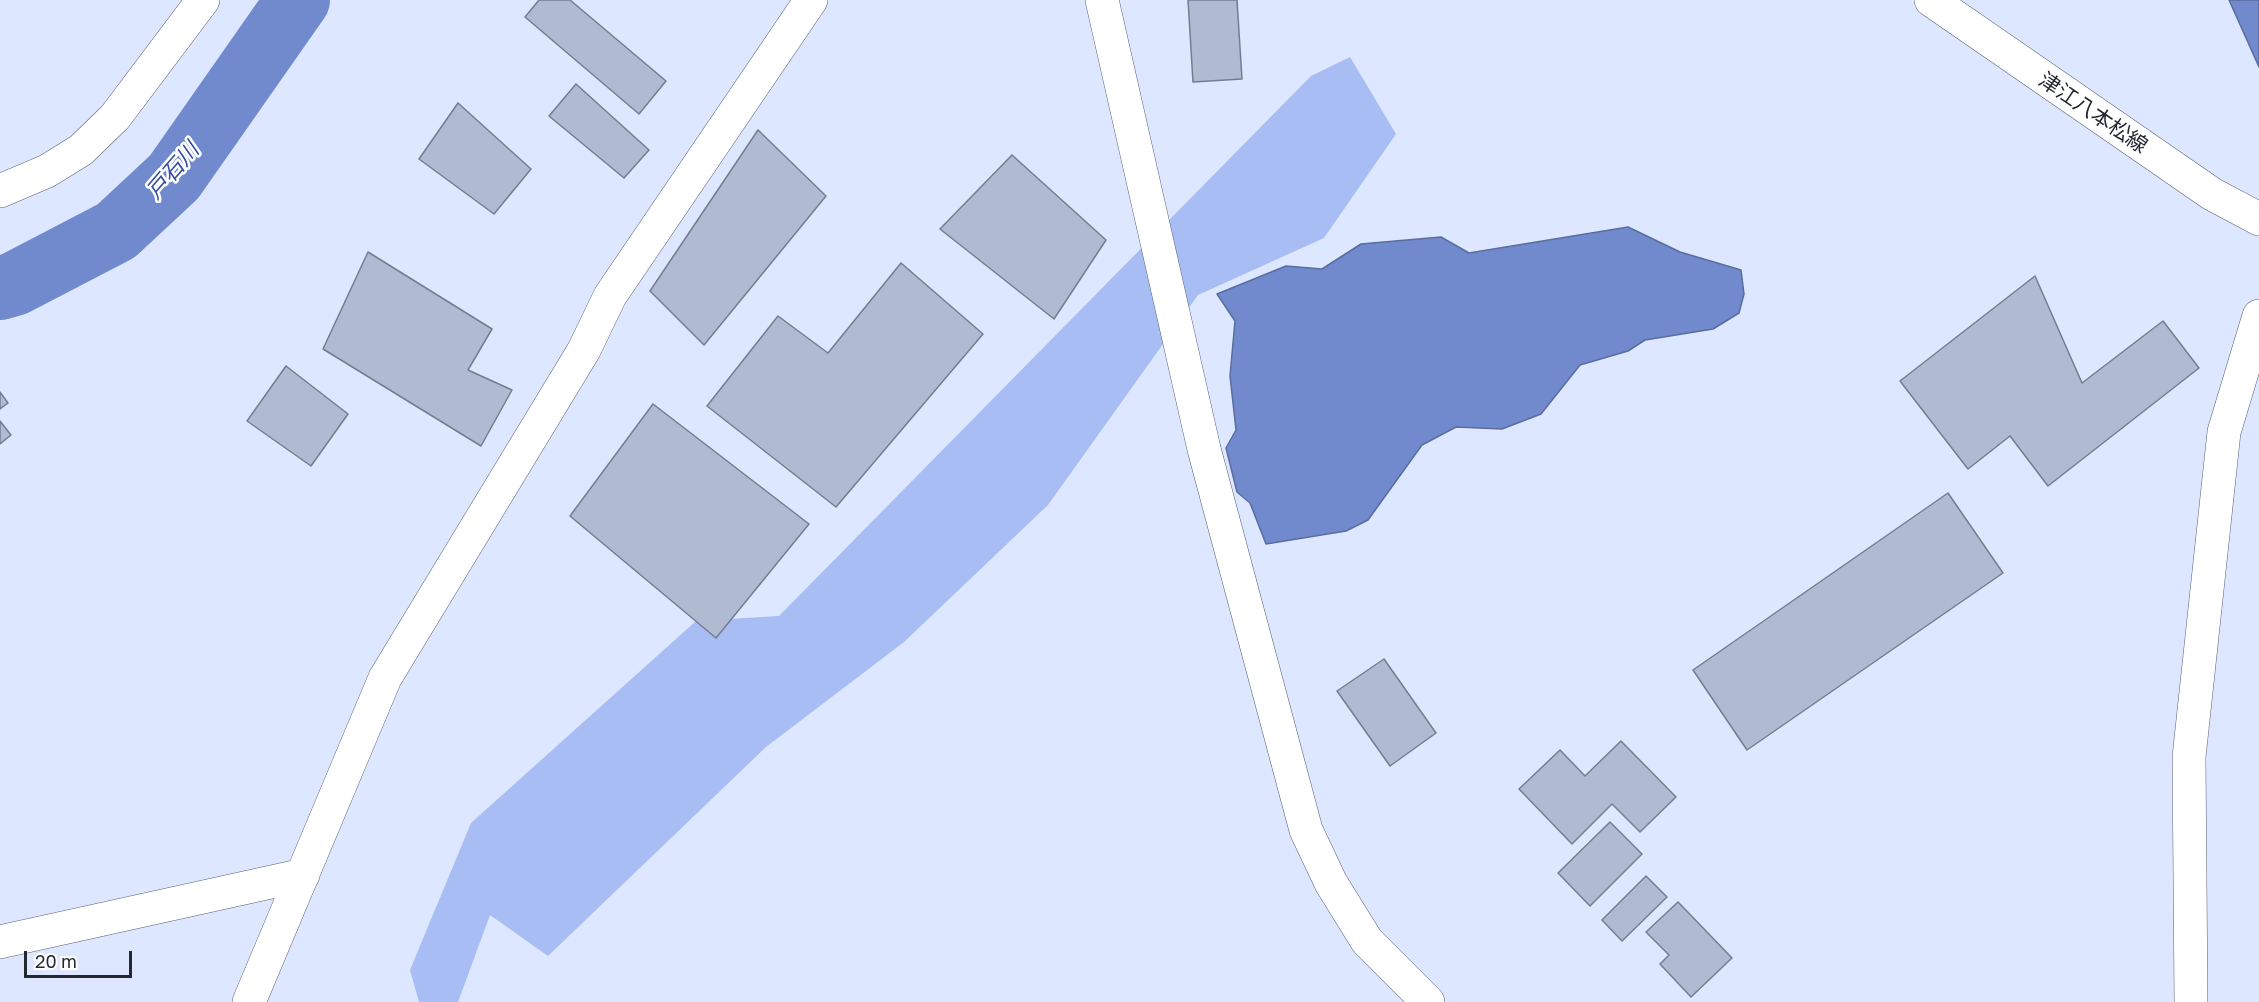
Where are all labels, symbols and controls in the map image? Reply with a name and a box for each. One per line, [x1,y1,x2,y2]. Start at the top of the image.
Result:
street label: 津江八本松線 [2034,67,2152,159]
water label: 戸石川 [141,137,205,205]
scale bar [27,939,135,977]
text: 20 m [35,950,77,972]

